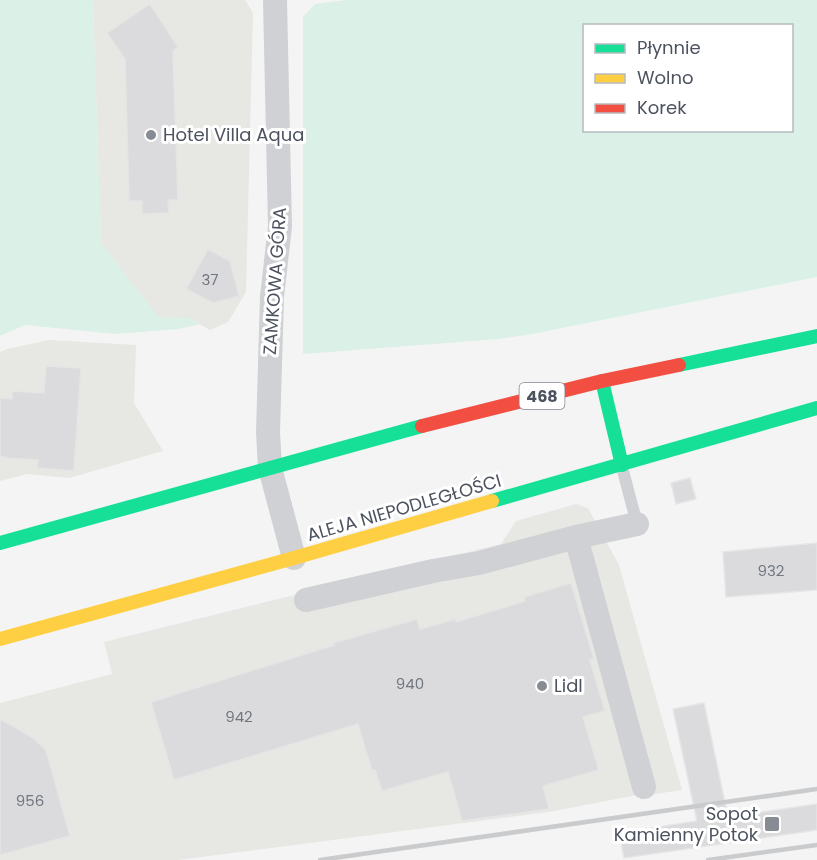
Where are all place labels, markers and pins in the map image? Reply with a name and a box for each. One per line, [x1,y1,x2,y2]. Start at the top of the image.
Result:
place label: Hotel Villa Aqua [163,122,304,147]
marker: Hotel Villa Aqua [144,128,158,142]
place label: Lidl [554,673,583,698]
marker: Lidl [535,679,549,693]
place label: Sopot Kamienny Potok [614,801,759,847]
marker: Sopot Kamienny Potok [763,815,781,833]

